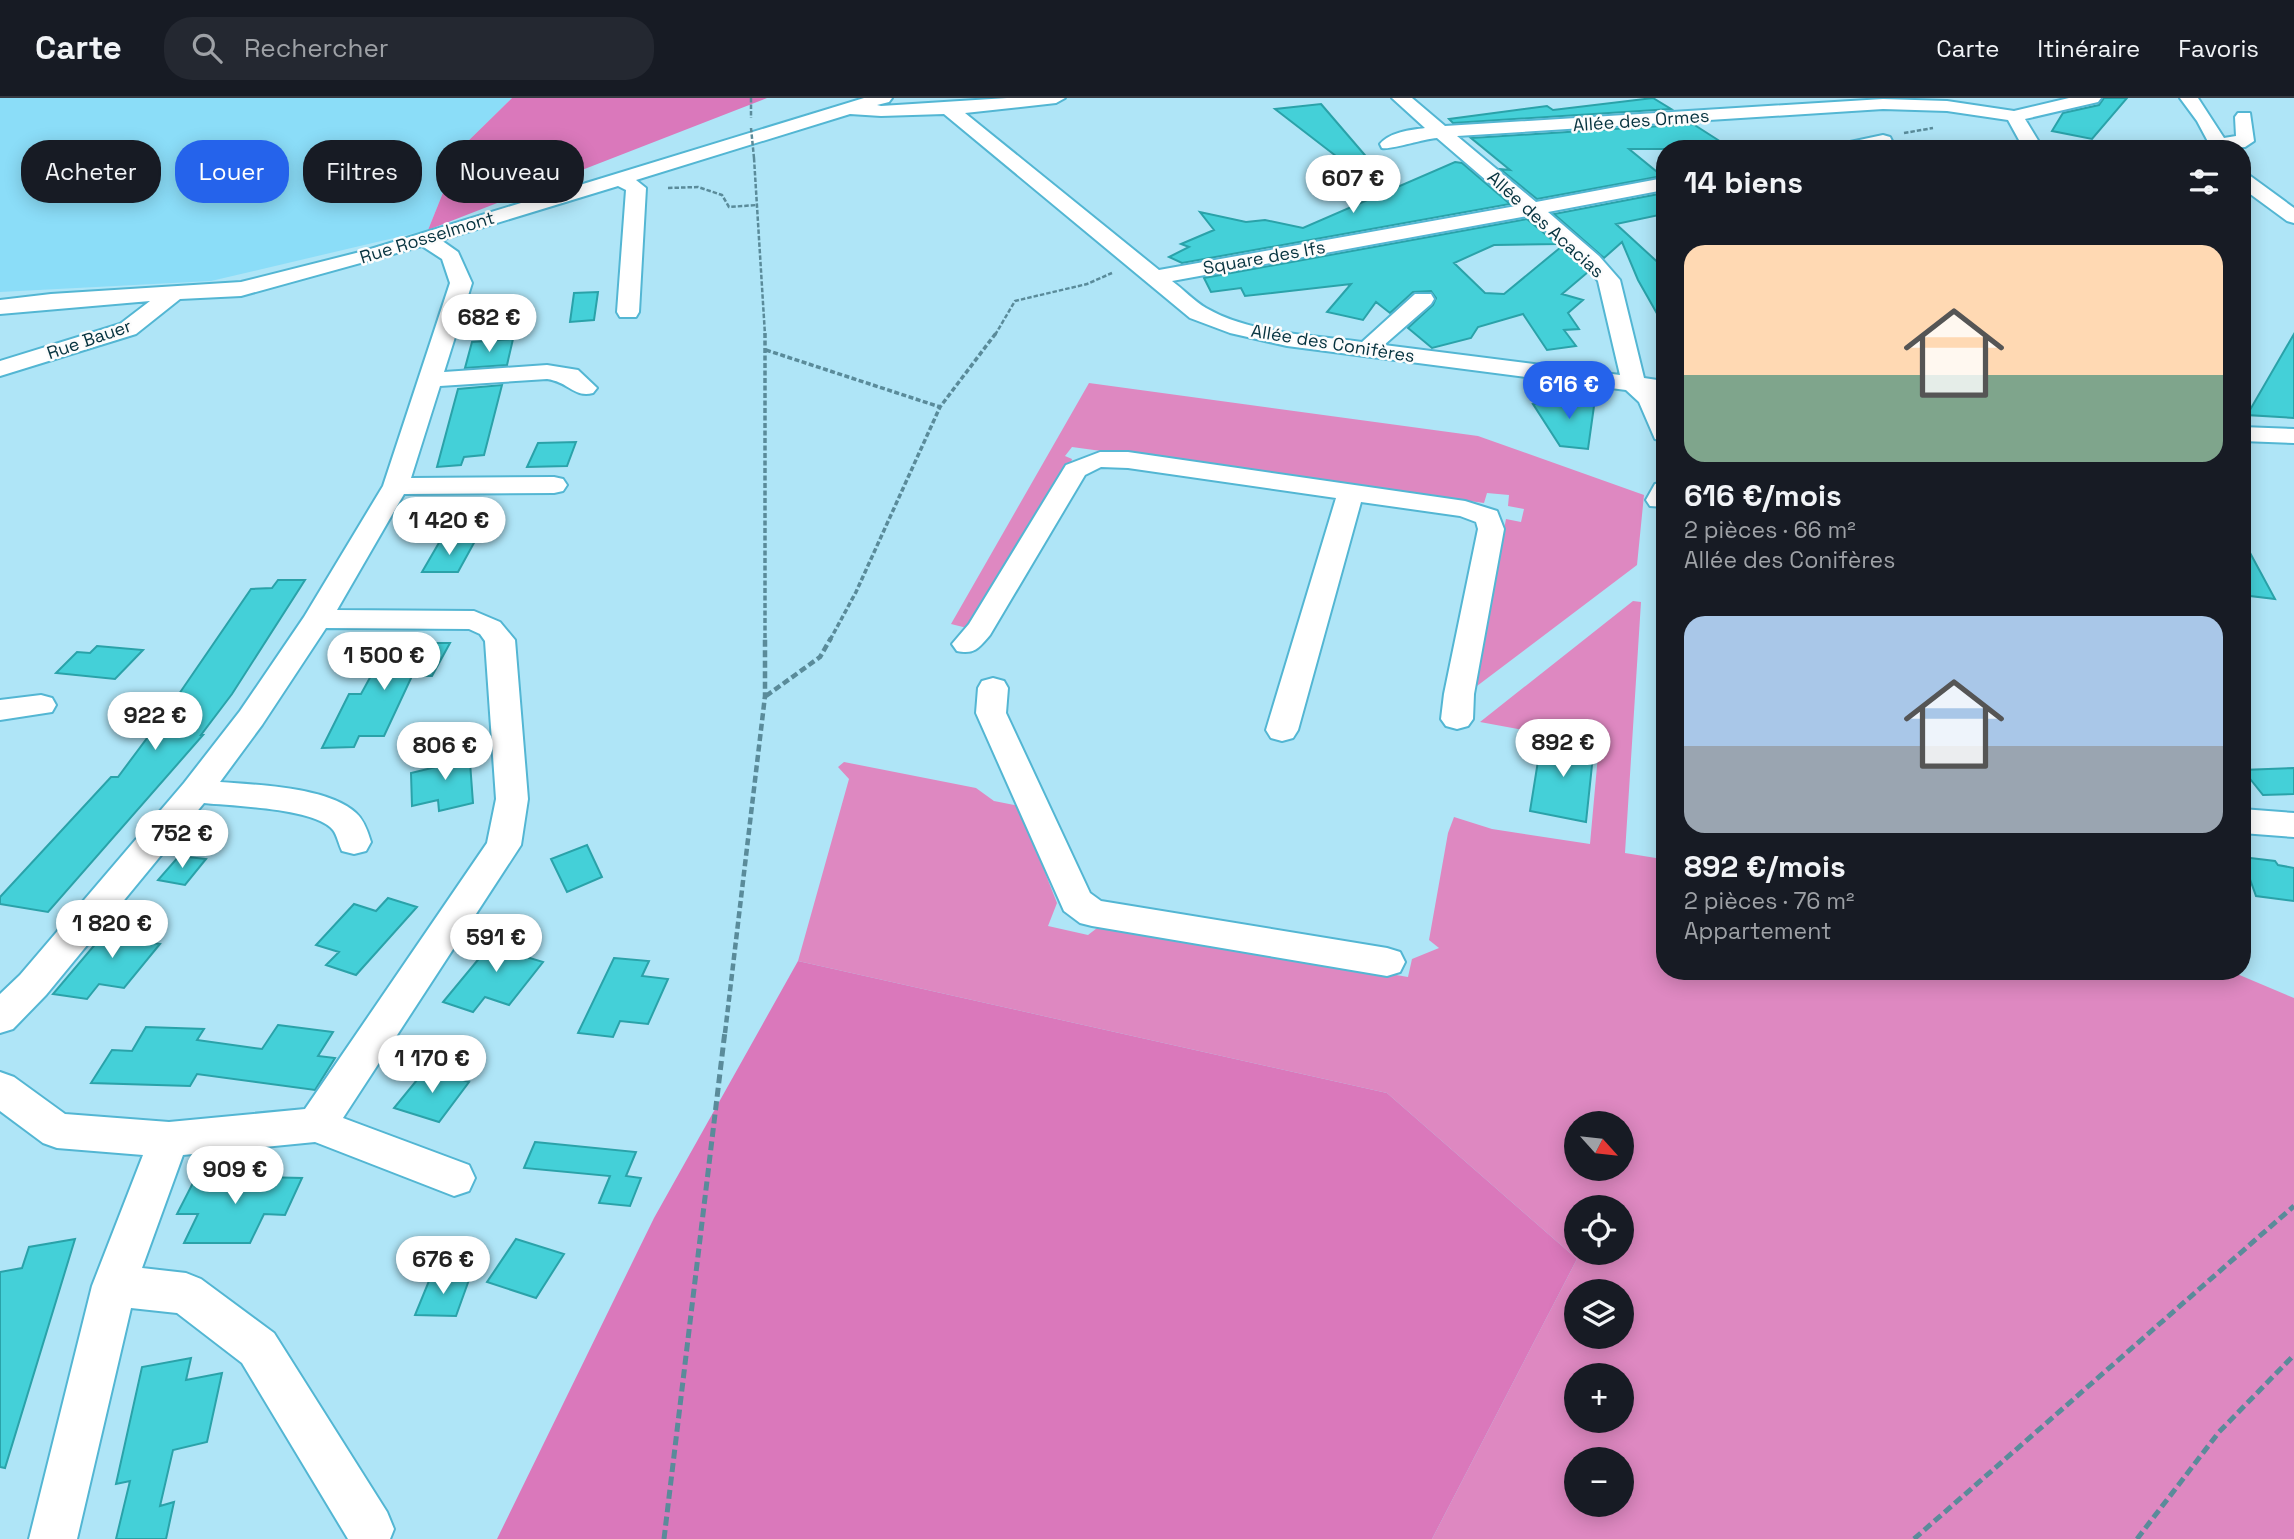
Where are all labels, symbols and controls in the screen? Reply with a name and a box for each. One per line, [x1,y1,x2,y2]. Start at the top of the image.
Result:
search box [164,17,654,80]
text: Carte [35,27,122,69]
icon: search [188,29,226,67]
text: Rechercher [244,31,389,65]
text: Carte [1936,33,1999,64]
text: Itinéraire [2037,33,2140,64]
text: Favoris [2178,33,2259,64]
street label: Allée des Ormes [1572,104,1710,136]
chip: Acheter [21,140,161,203]
chip: Louer [175,140,289,203]
chip: Filtres [303,140,422,203]
chip: Nouveau [436,140,584,203]
pin: 607 € [1304,156,1402,215]
text: 607 € [1322,163,1384,193]
text: 14 biens [1684,163,1803,202]
icon: filters [2185,163,2223,201]
street label: Allée des Acacias [1483,165,1609,283]
street label: Rue Rosselmont [357,206,497,268]
street label: Square des Ifs [1201,235,1327,279]
icon: home [1891,290,2017,416]
pin: 682 € [440,294,538,354]
text: 682 € [457,302,521,332]
street label: Rue Bauer [44,314,135,364]
street label: Allée des Conifères [1250,319,1416,367]
pin: 616 € [1520,362,1618,421]
text: 616 € [1539,369,1599,399]
text: 616 €/mois [1684,476,1842,515]
pin: 1 420 € [384,498,514,557]
text: 1 420 € [409,505,489,535]
text: 2 pièces · 66 m² [1684,515,1856,545]
text: Allée des Conifères [1684,545,1895,575]
pin: 1 500 € [319,632,449,692]
text: 1 500 € [343,640,425,670]
icon: home [1891,661,2017,787]
pin: 922 € [106,692,204,752]
text: 922 € [124,700,186,730]
pin: 892 € [1514,720,1612,779]
pin: 806 € [396,722,494,782]
text: 892 € [1531,727,1595,757]
text: 806 € [413,730,477,760]
pin: 752 € [133,810,231,870]
text: 752 € [151,818,213,848]
text: 892 €/mois [1684,847,1846,886]
text: 2 pièces · 76 m² [1684,886,1854,916]
pin: 1 820 € [47,900,177,960]
text: 1 820 € [72,908,152,938]
pin: 591 € [447,914,545,974]
text: Appartement [1684,916,1832,946]
text: 591 € [466,922,526,952]
pin: 1 170 € [367,1035,497,1095]
text: 1 170 € [394,1043,470,1073]
north arrow [1564,1111,1634,1181]
map controls [1564,1111,1634,1517]
pin: 909 € [186,1146,284,1206]
text: 909 € [203,1154,267,1184]
button: locate [1564,1195,1634,1265]
pin: 676 € [394,1236,492,1296]
text: 676 € [412,1244,474,1274]
button: layers [1564,1279,1634,1349]
button: + [1564,1363,1634,1433]
button: − [1564,1447,1634,1517]

